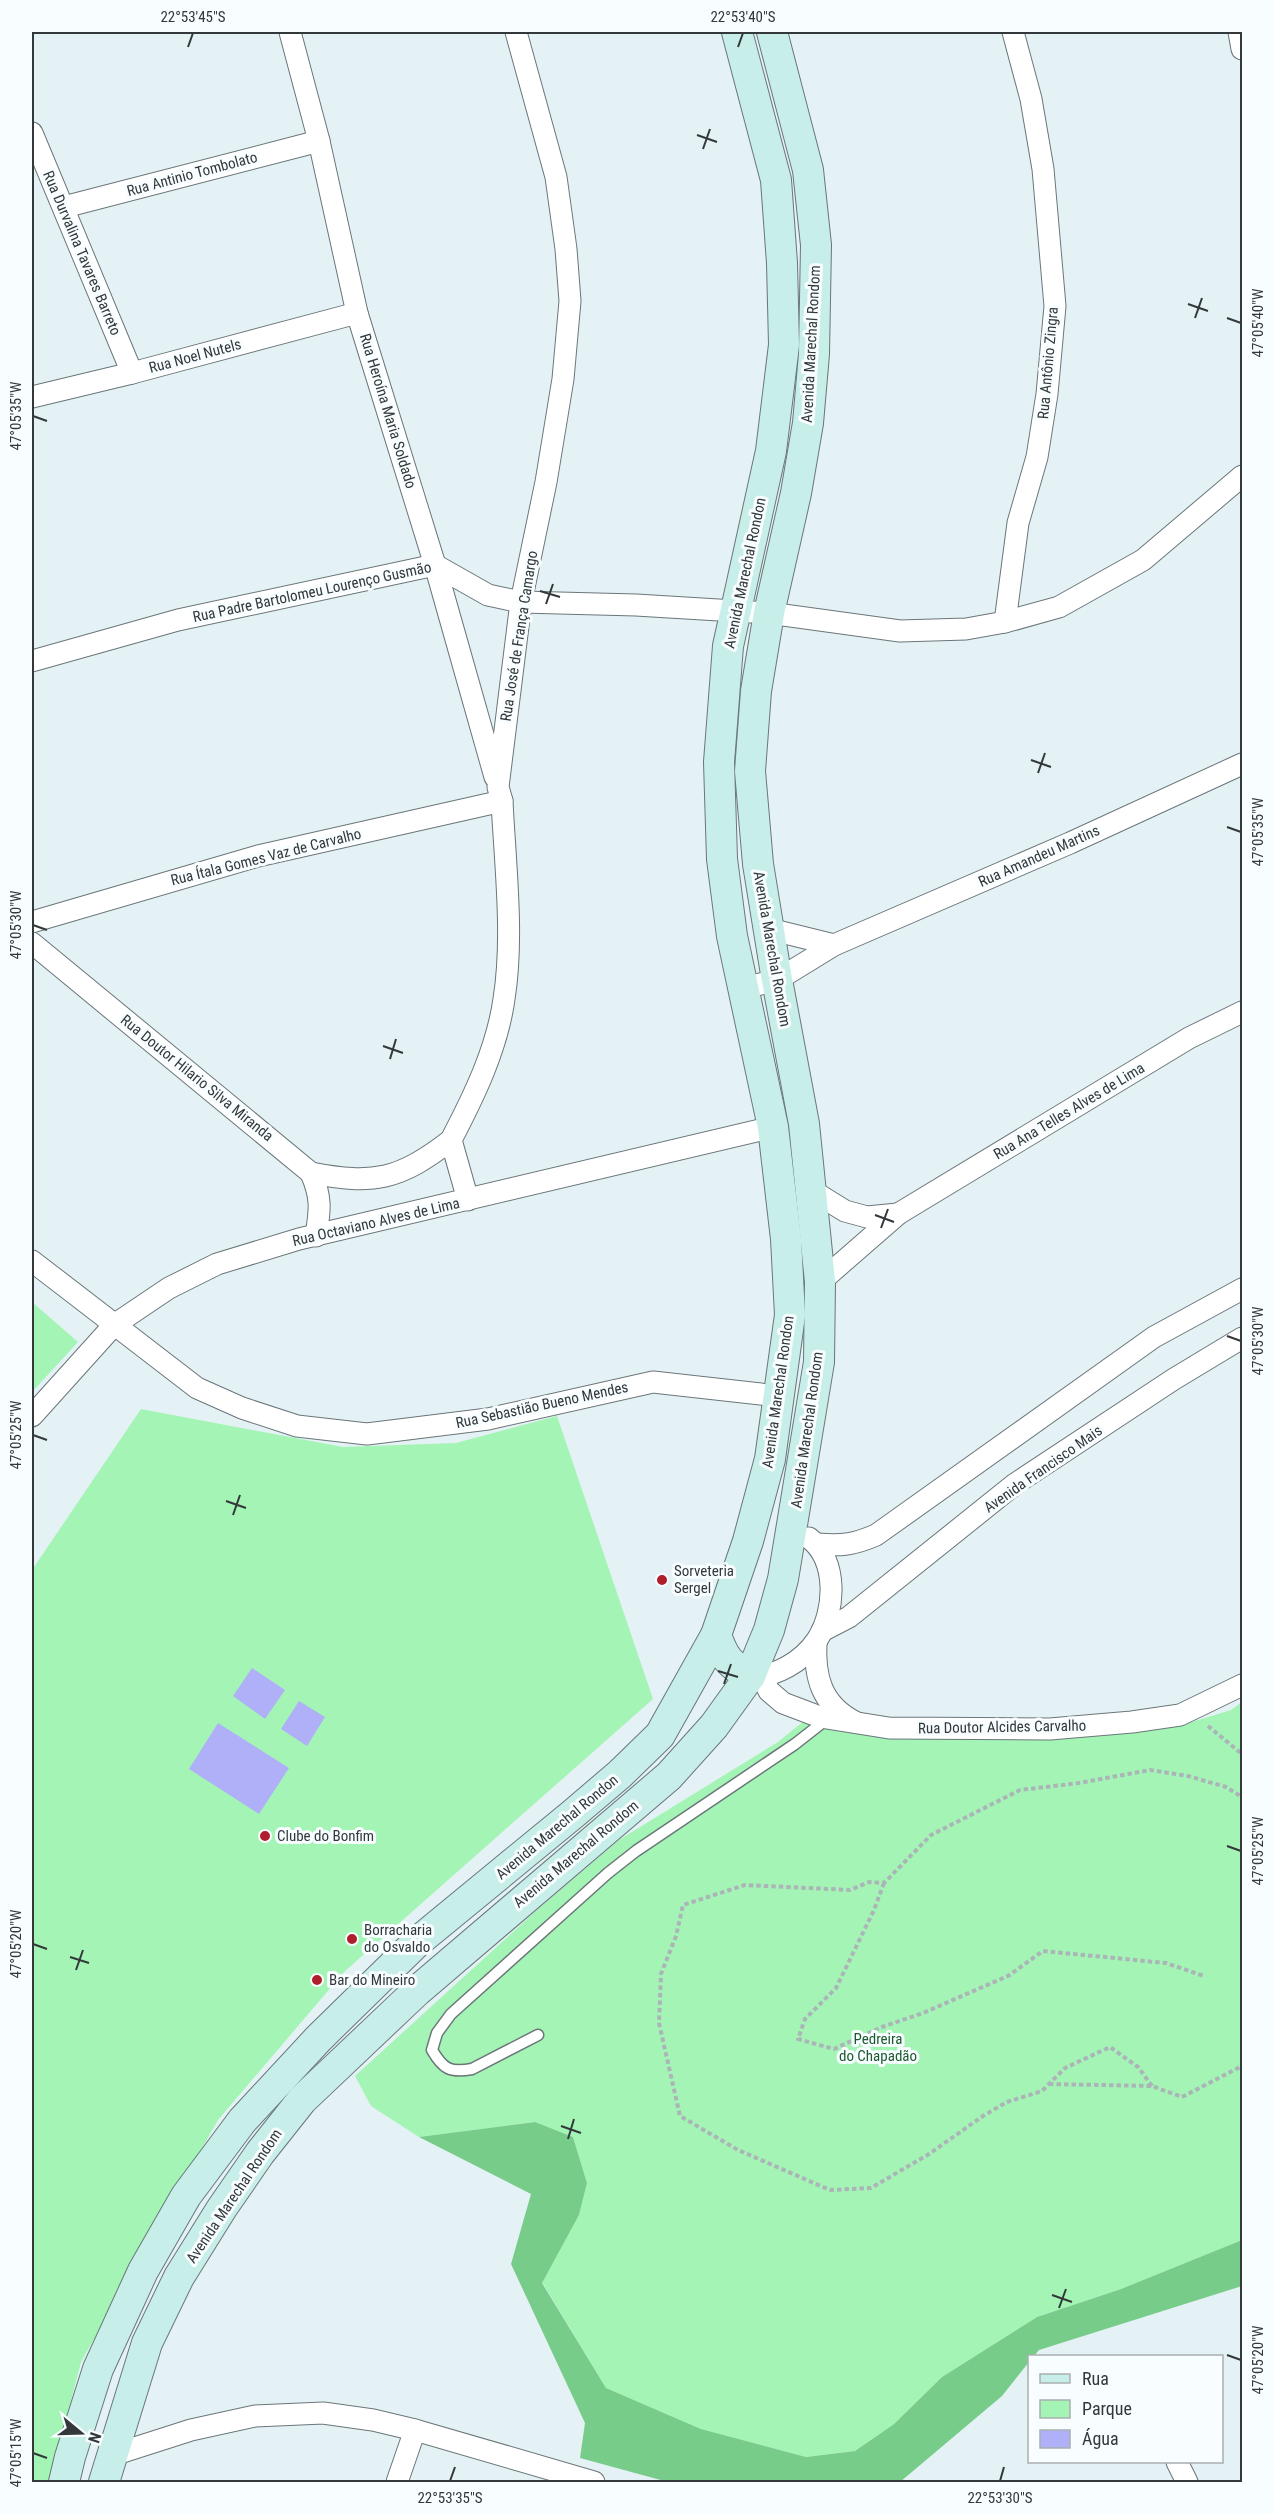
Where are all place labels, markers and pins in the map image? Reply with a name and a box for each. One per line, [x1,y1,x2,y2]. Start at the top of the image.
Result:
place label: Sorveteria Sergel [674,1562,734,1597]
marker: Sorveteria Sergel [655,1573,669,1587]
place label: Clube do Bonfim [277,1827,374,1845]
marker: Clube do Bonfim [258,1829,272,1843]
place label: Borracharia do Osvaldo [364,1921,432,1956]
marker: Borracharia do Osvaldo [345,1932,359,1946]
place label: Bar do Mineiro [329,1971,415,1989]
marker: Bar do Mineiro [310,1973,324,1987]

